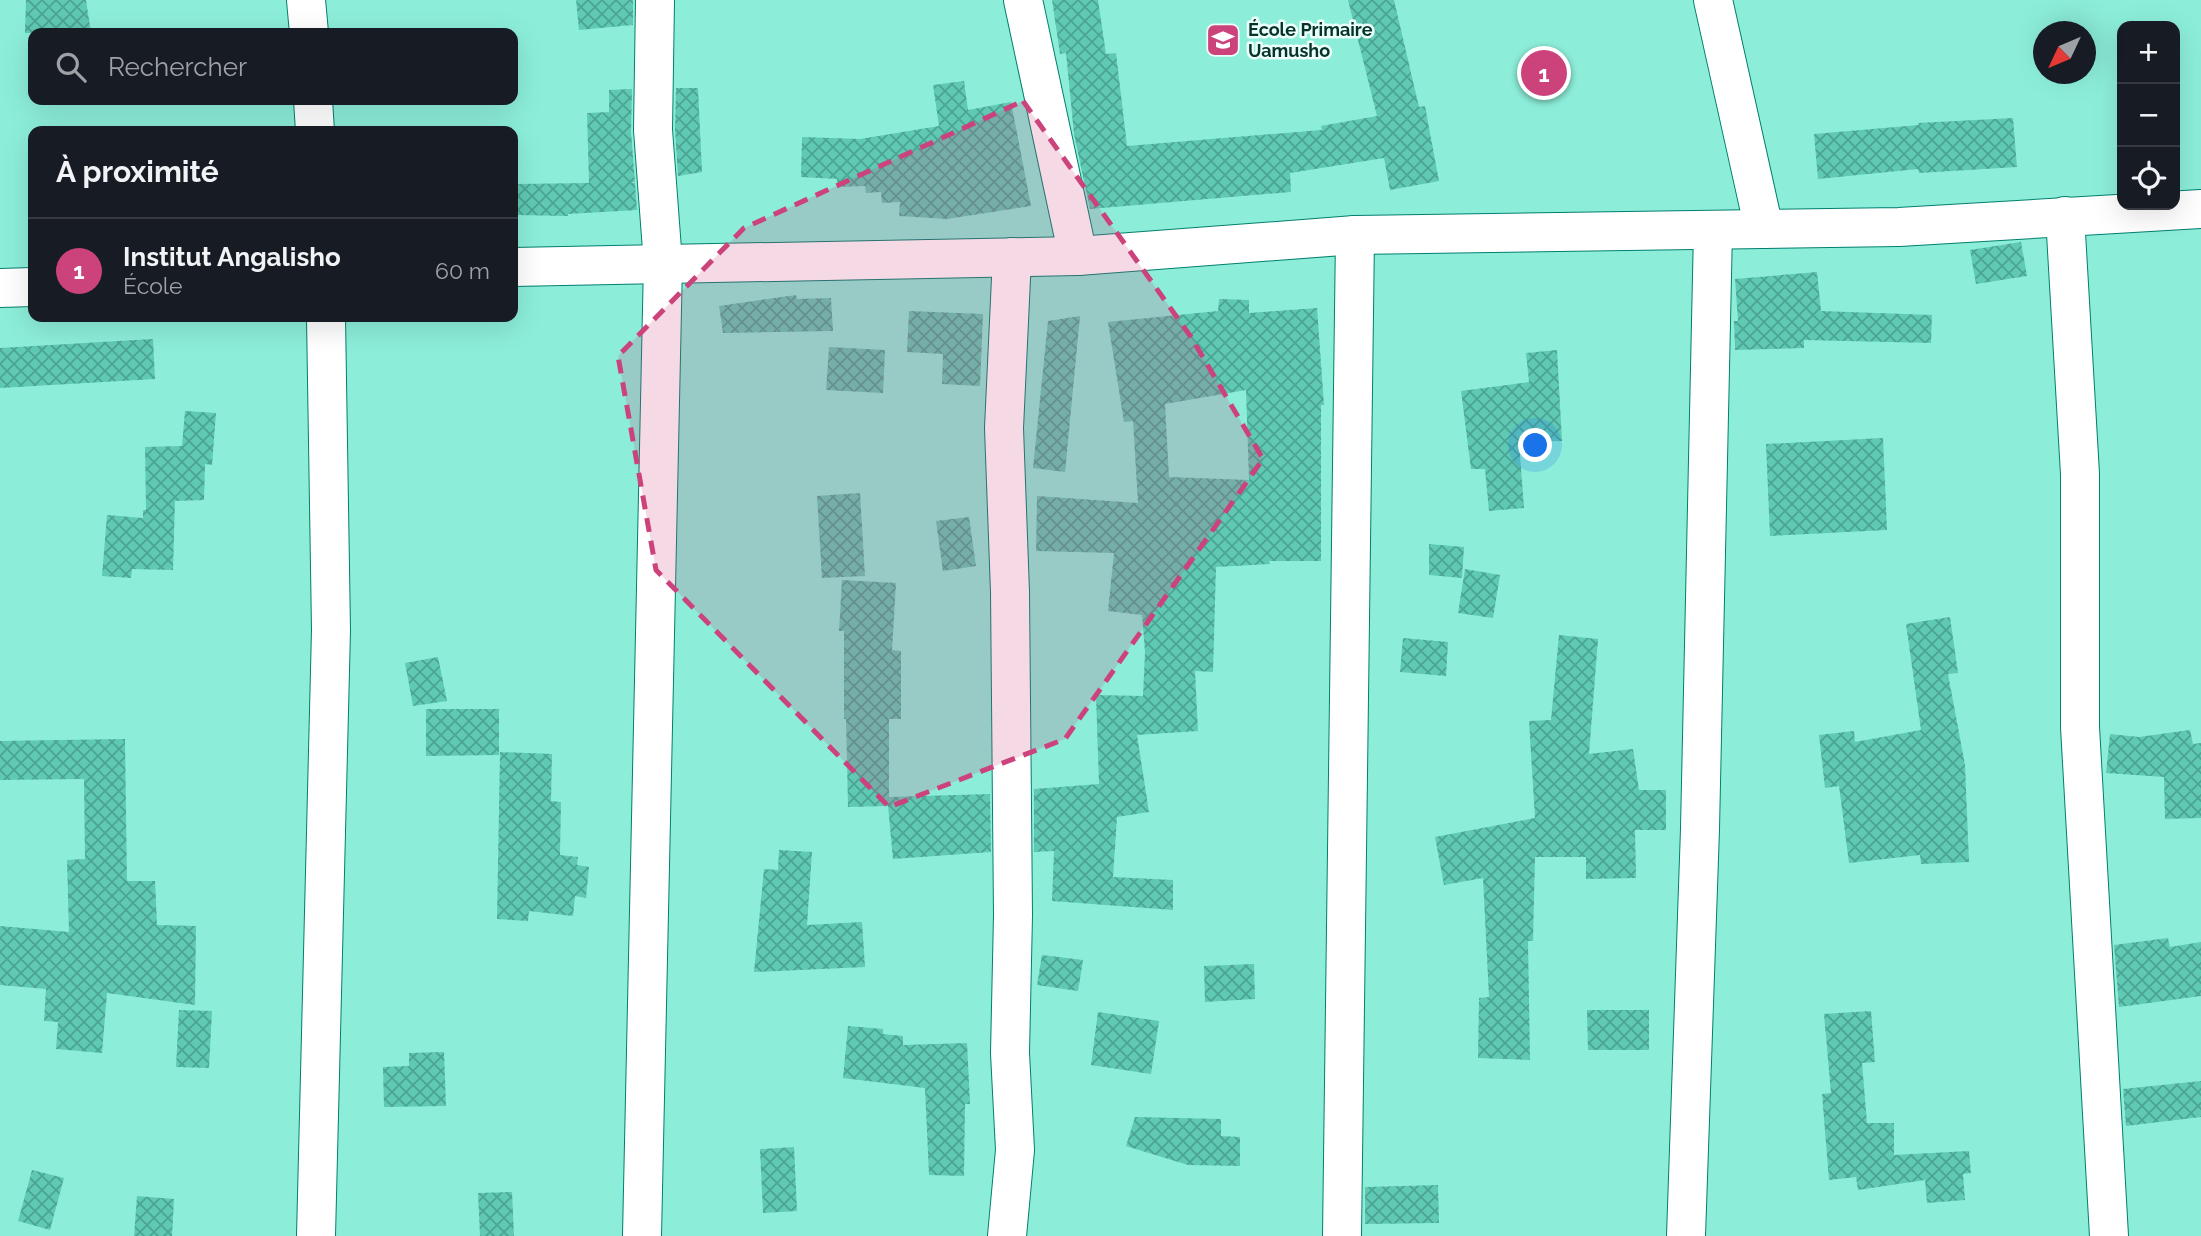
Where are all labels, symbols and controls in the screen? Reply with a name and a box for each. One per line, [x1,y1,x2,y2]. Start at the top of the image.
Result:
place label: École Primaire Uamusho [1248,19,1373,61]
school or university icon: École Primaire Uamusho [1204,21,1242,59]
north arrow [2033,21,2096,84]
map controls [2117,21,2180,210]
button: + [2117,21,2180,84]
search box [28,28,518,105]
pin: 1 [1521,47,1567,99]
icon: search [52,48,90,86]
text: Rechercher [108,52,247,82]
button: − [2117,84,2180,147]
button: locate [2117,147,2180,210]
text: À proximité [56,154,219,189]
text: Institut Angalisho [123,242,341,272]
text: 1 [73,257,85,284]
text: 60 m [435,257,490,284]
text: École [123,272,183,299]
your location [1518,428,1552,462]

